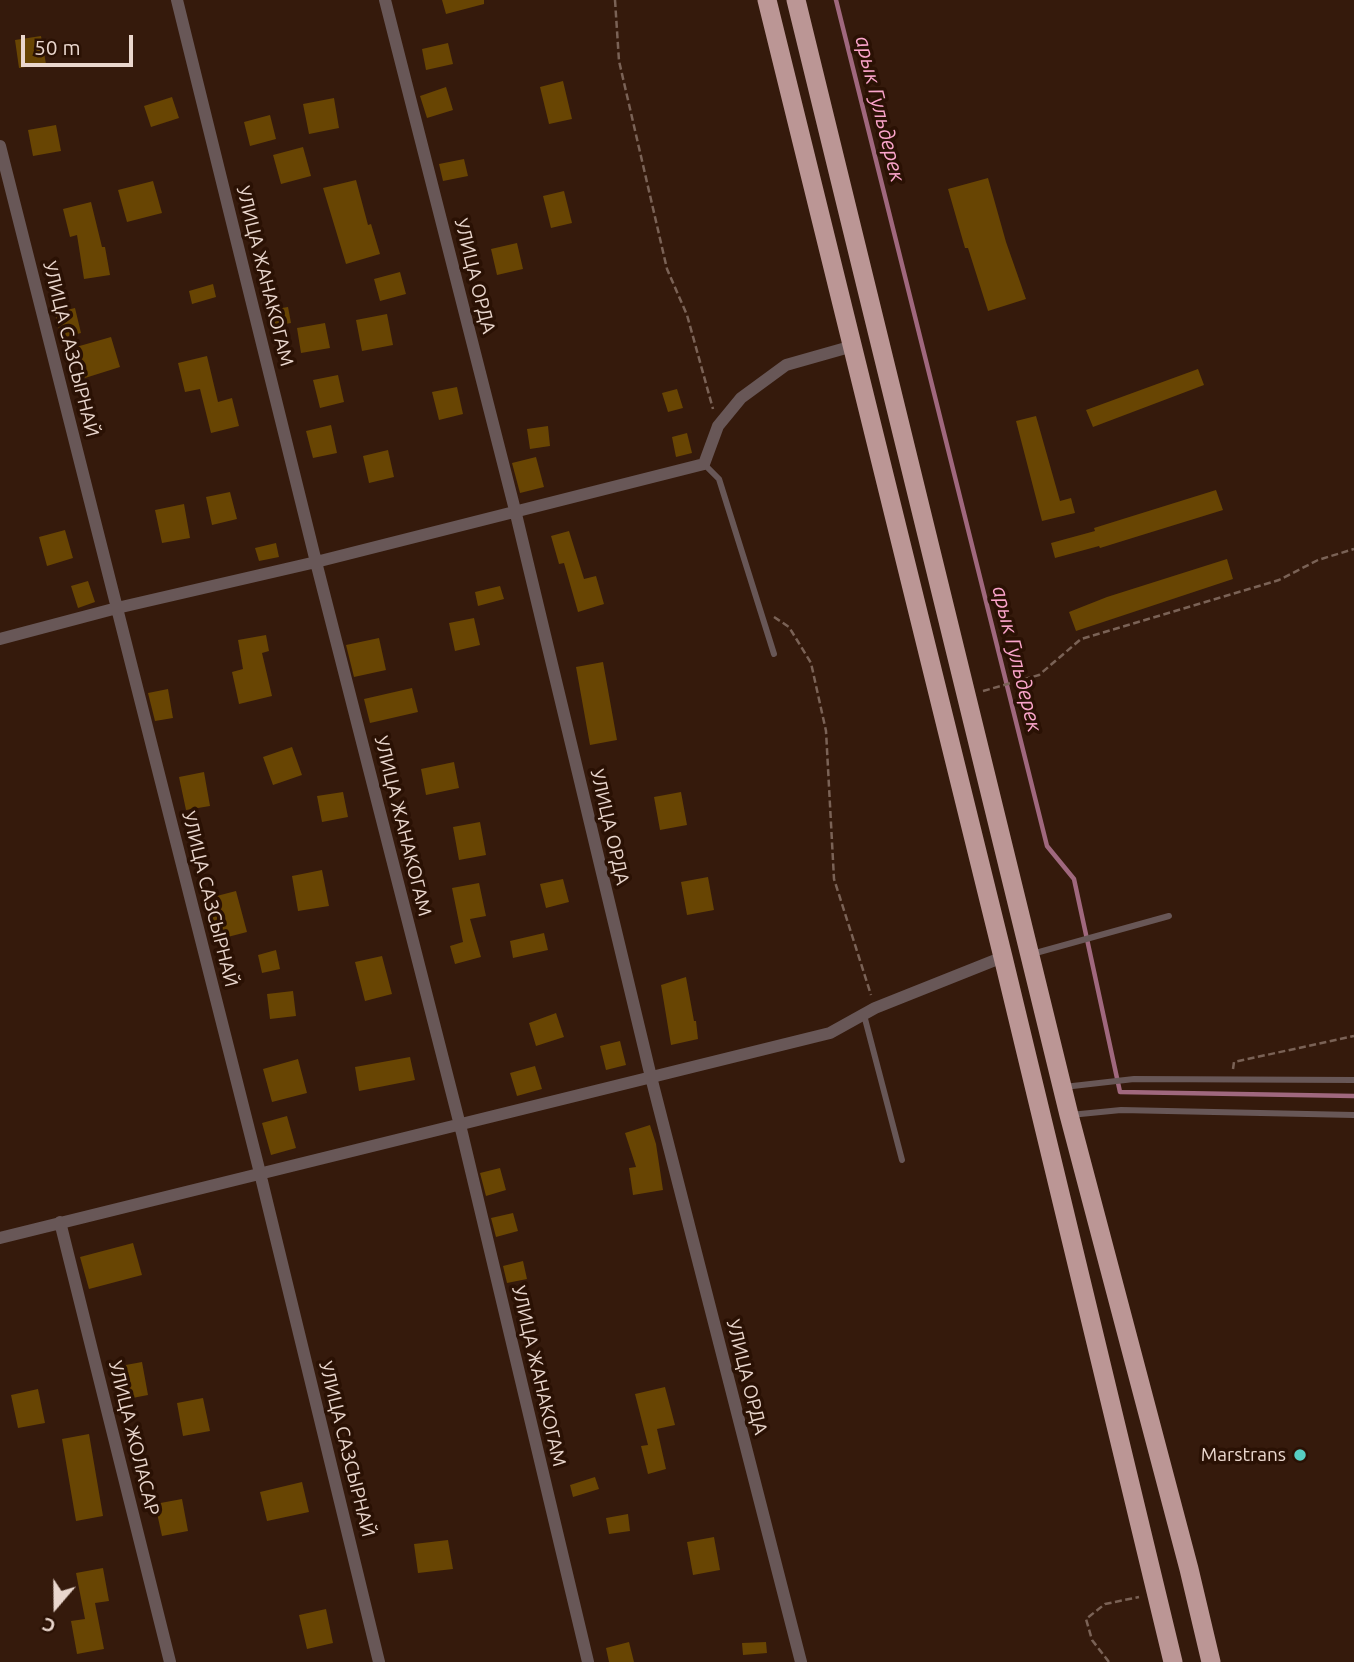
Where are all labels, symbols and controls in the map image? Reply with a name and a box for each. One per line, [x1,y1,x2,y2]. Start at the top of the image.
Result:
scale bar [24,21,136,65]
water label: арык Гульдерек [850,33,910,185]
text: 50 m [34,35,81,59]
street label: УЛИЦА ЖАНАКОГАМ [232,183,298,369]
street label: УЛИЦА ОРДА [450,216,500,336]
street label: УЛИЦА САЗСЫРНАЙ [38,259,104,439]
water label: арык Гульдерек [987,583,1047,735]
street label: УЛИЦА ЖАНАКОГАМ [370,733,436,919]
street label: УЛИЦА ОРДА [586,767,634,887]
street label: УЛИЦА САЗСЫРНАЙ [177,809,243,989]
street label: УЛИЦА ЖАНАКОГАМ [507,1283,571,1469]
street label: УЛИЦА ОРДА [722,1317,772,1437]
street label: УЛИЦА ЖОЛАСАР [104,1358,164,1518]
street label: УЛИЦА САЗСЫРНАЙ [314,1359,380,1539]
place label: Marstrans [1201,1444,1286,1466]
marker: Marstrans [1292,1447,1308,1463]
north arrow [21,1571,91,1641]
text: С [39,1613,58,1638]

